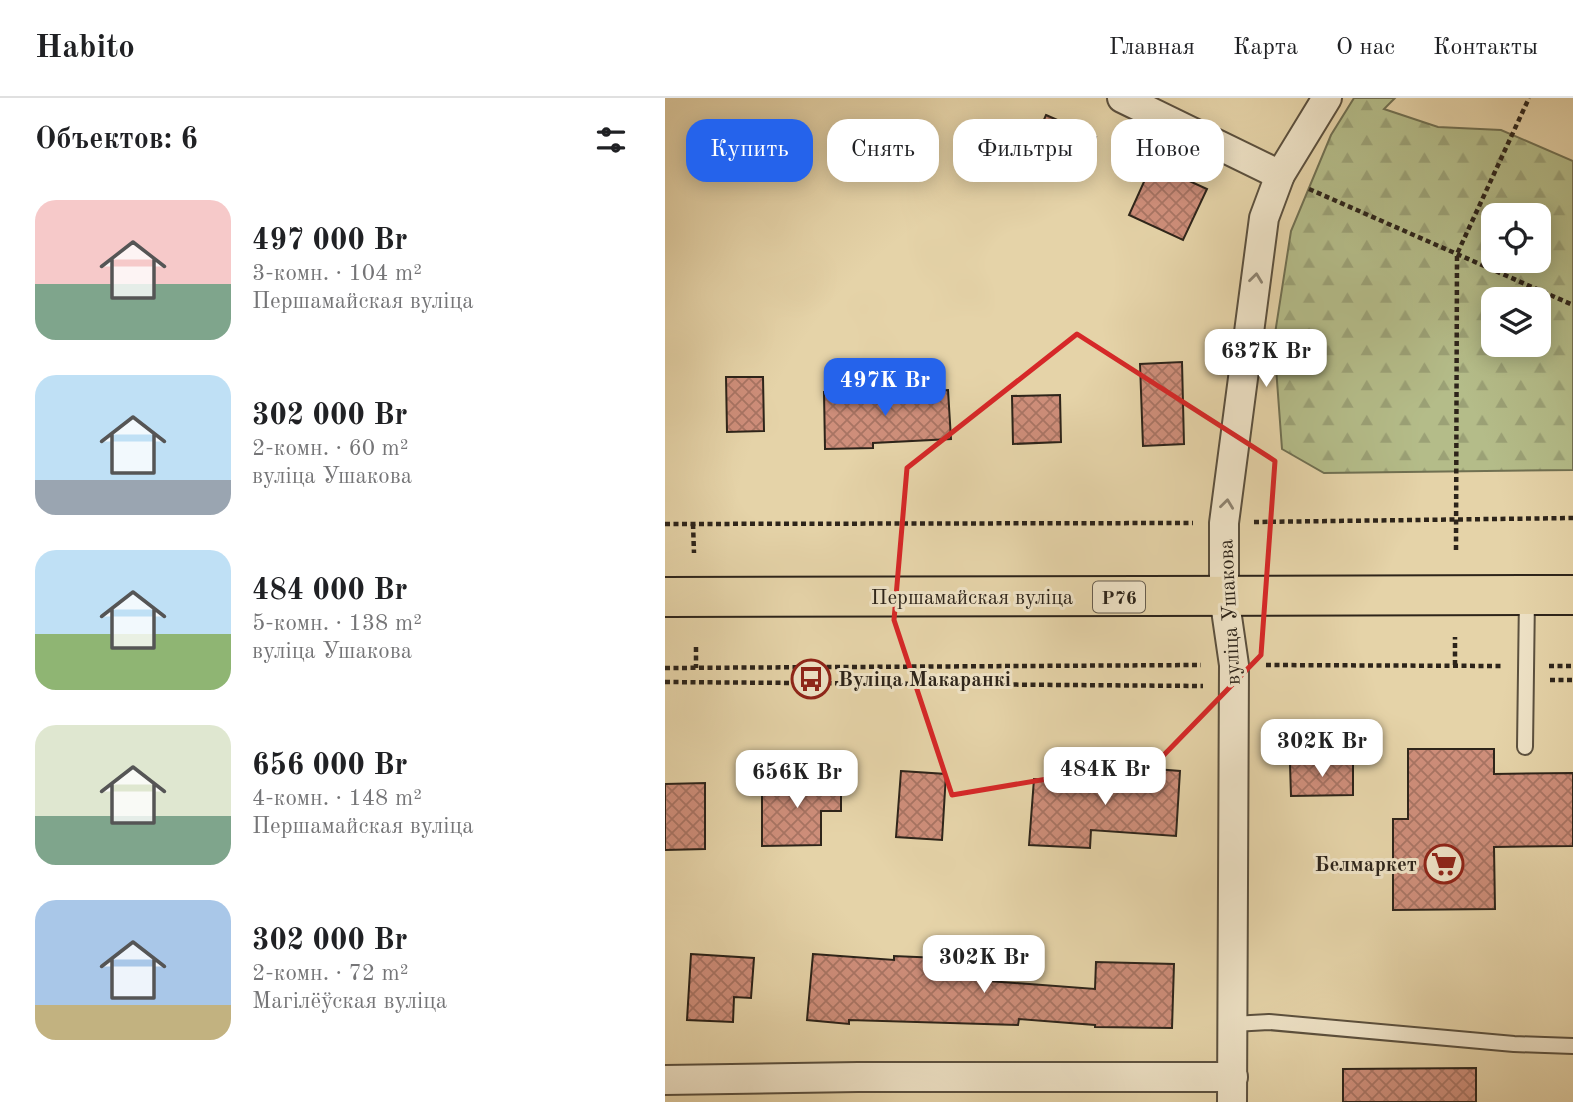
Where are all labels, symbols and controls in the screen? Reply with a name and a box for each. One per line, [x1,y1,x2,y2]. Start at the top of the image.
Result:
text: Habito [35,32,135,65]
text: Главная [1109,36,1195,60]
text: Карта [1233,36,1298,60]
text: О нас [1336,36,1395,60]
text: Контакты [1433,36,1538,60]
chip: Купить [686,119,813,182]
chip: Снять [827,119,939,182]
chip: Фильтры [953,119,1097,182]
chip: Новое [1111,119,1224,182]
icon: filters [592,121,630,159]
text: Объектов: 6 [35,125,198,155]
map controls [1481,203,1551,357]
button: locate [1481,203,1551,273]
text: 497 000 Br [252,226,408,256]
icon: home [91,228,175,312]
text: 3-комн. · 104 m² [252,262,422,285]
one-way arrow [1249,272,1264,284]
button: layers [1481,287,1551,357]
text: Першамайская вуліца [252,290,474,313]
pin: 637K Br [1201,330,1331,389]
text: 637K Br [1221,340,1311,363]
pin: 497K Br [820,358,950,418]
text: 497K Br [840,369,930,392]
text: 302 000 Br [252,401,408,431]
icon: home [91,403,175,487]
text: 2-комн. · 60 m² [252,437,409,460]
text: вуліца Ушакова [252,465,412,488]
one-way arrow [1219,498,1234,510]
street label: вуліца Ушакова [1216,538,1245,685]
text: 484 000 Br [252,576,408,606]
icon: home [91,578,175,662]
road number: Р76 [1093,582,1145,612]
street label: Першамайская вуліца [871,588,1073,609]
text: 5-комн. · 138 m² [252,612,422,635]
text: вуліца Ушакова [252,640,412,663]
bus stop icon: Вуліца Макаранкі [790,658,832,700]
place label: Вуліца Макаранкі [838,670,1011,691]
pin: 302K Br [1257,720,1387,779]
text: 302K Br [1277,730,1367,753]
pin: 484K Br [1040,748,1170,807]
pin: 656K Br [732,750,862,810]
text: 656 000 Br [252,751,408,781]
icon: home [91,753,175,837]
text: 484K Br [1060,758,1150,781]
text: 656K Br [752,761,842,784]
text: 4-комн. · 148 m² [252,787,422,810]
text: Першамайская вуліца [252,815,474,838]
supermarket icon: Белмаркет [1423,843,1465,885]
place label: Белмаркет [1315,855,1417,876]
text: 302 000 Br [252,926,408,956]
icon: home [91,928,175,1012]
pin: 302K Br [919,936,1049,995]
text: 302K Br [939,946,1029,969]
text: 2-комн. · 72 m² [252,962,409,985]
text: Магілёўская вуліца [252,990,447,1013]

